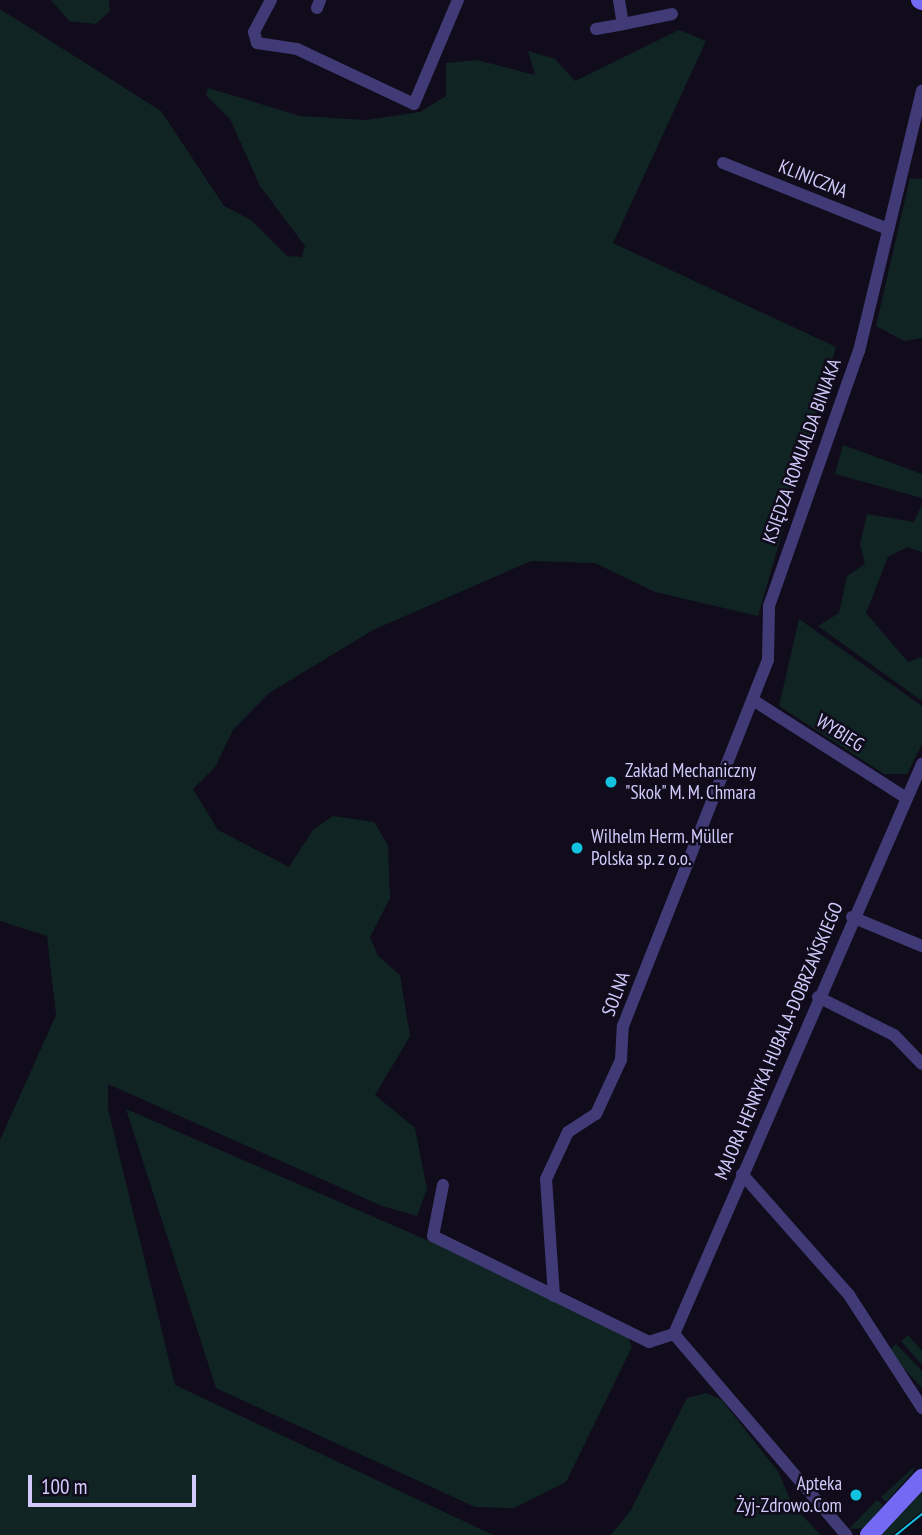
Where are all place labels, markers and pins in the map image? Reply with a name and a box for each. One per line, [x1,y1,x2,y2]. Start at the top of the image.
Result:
place label: Zakład Mechaniczny "Skok" M. M. Chmara [625,760,760,804]
marker: Zakład Mechaniczny "Skok" M. M. Chmara [603,774,619,790]
place label: Wilhelm Herm. Müller Polska sp. z o.o. [591,826,735,870]
marker: Wilhelm Herm. Müller Polska sp. z o.o. [569,840,585,856]
place label: Apteka Żyj-Zdrowo.Com [736,1473,842,1517]
marker: Apteka Żyj-Zdrowo.Com [848,1487,864,1503]

